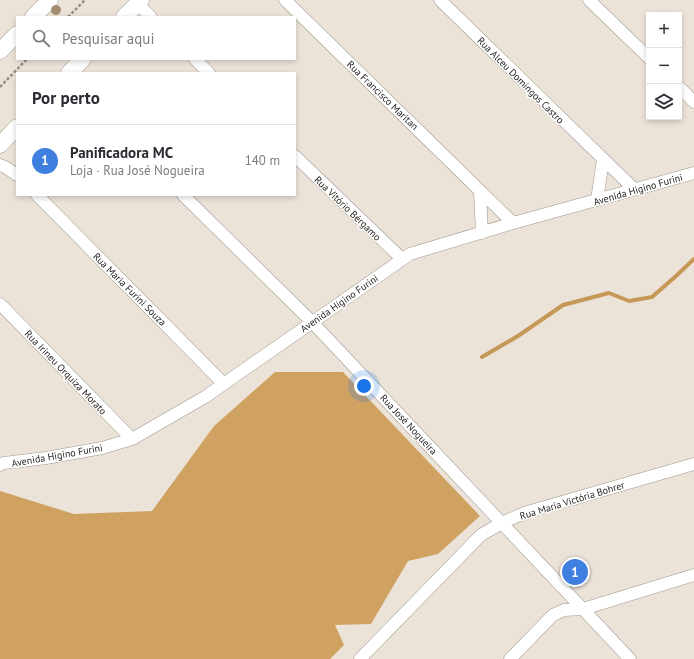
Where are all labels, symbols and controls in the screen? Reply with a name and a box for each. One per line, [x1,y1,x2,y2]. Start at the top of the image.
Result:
map controls [646,12,682,120]
button: + [646,12,682,48]
search box [16,16,296,60]
icon: search [30,27,52,49]
text: Pesquisar aqui [62,29,154,48]
street label: Rua Alceu Domingos Castro [475,34,567,126]
button: − [646,48,682,84]
street label: Rua Francisco Maritan [344,58,421,133]
button: layers [646,84,682,120]
text: Por perto [32,87,100,109]
text: Panificadora MC [70,143,173,162]
text: 1 [41,152,49,169]
text: 140 m [245,152,280,169]
text: Loja · Rua José Nogueira [70,162,205,179]
street label: Avenida Higino Furini [592,171,684,208]
street label: Rua Vitório Bérgamo [312,173,384,244]
street label: Rua Maria Furini Souza [90,250,169,329]
street label: Avenida Higino Furini [298,272,381,335]
street label: Rua Irineu Orquiza Morato [22,327,109,417]
your location [354,376,374,396]
street label: Rua José Nogueira [377,391,440,457]
street label: Avenida Higino Furini [11,441,104,470]
street label: Rua Maria Victória Bohrer [518,478,627,523]
pin: 1 [562,557,588,587]

